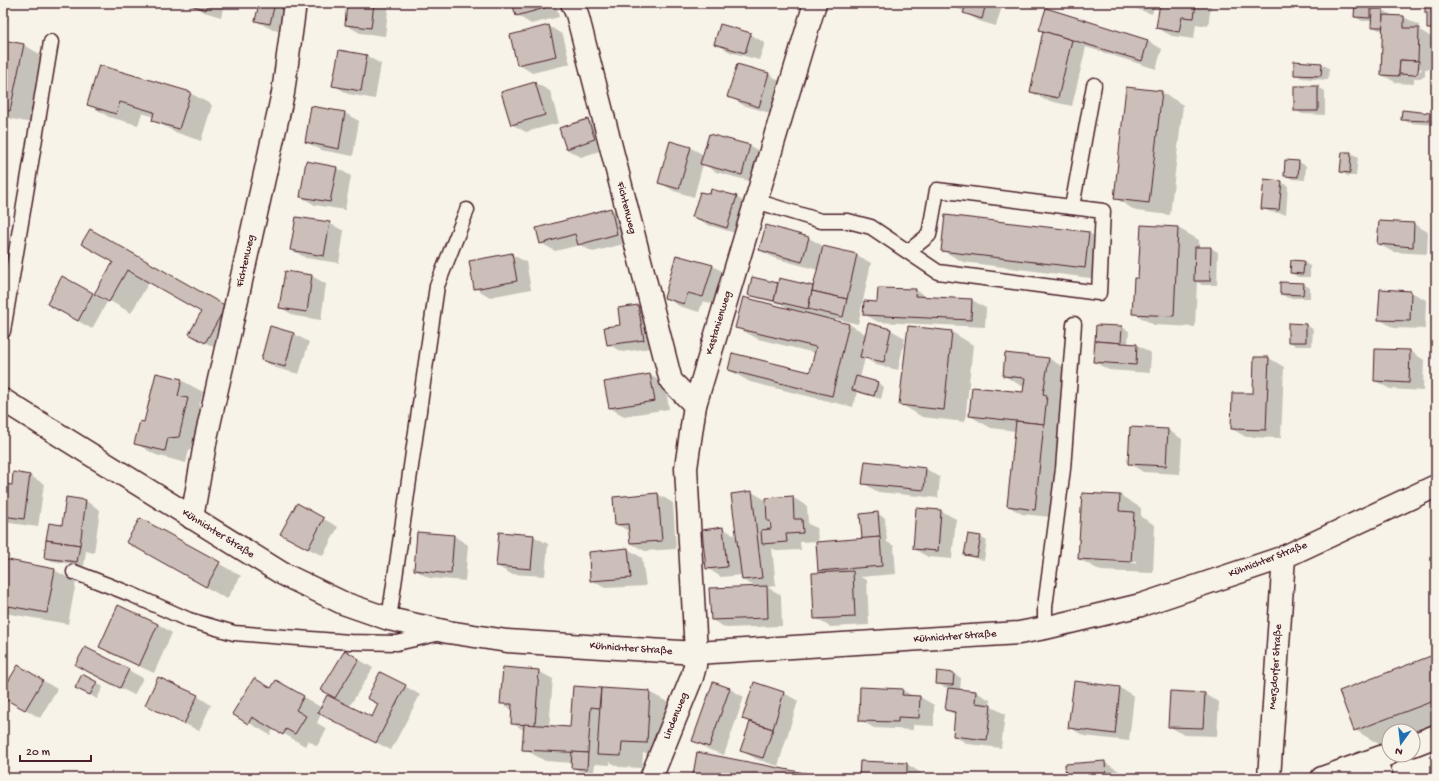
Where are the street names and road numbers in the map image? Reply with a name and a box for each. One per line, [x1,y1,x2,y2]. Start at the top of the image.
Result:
street label: Fichtenweg [613,180,638,235]
street label: Fichtenweg [234,234,258,289]
street label: Kastanienweg [704,290,734,356]
street label: Kühnichter Straße [180,507,257,561]
street label: Kühnichter Straße [1227,539,1309,580]
street label: Merzdorfer Straße [1266,623,1285,710]
street label: Kühnichter Straße [913,628,997,646]
street label: Kühnichter Straße [589,640,673,658]
street label: Lindenweg [661,691,691,741]

